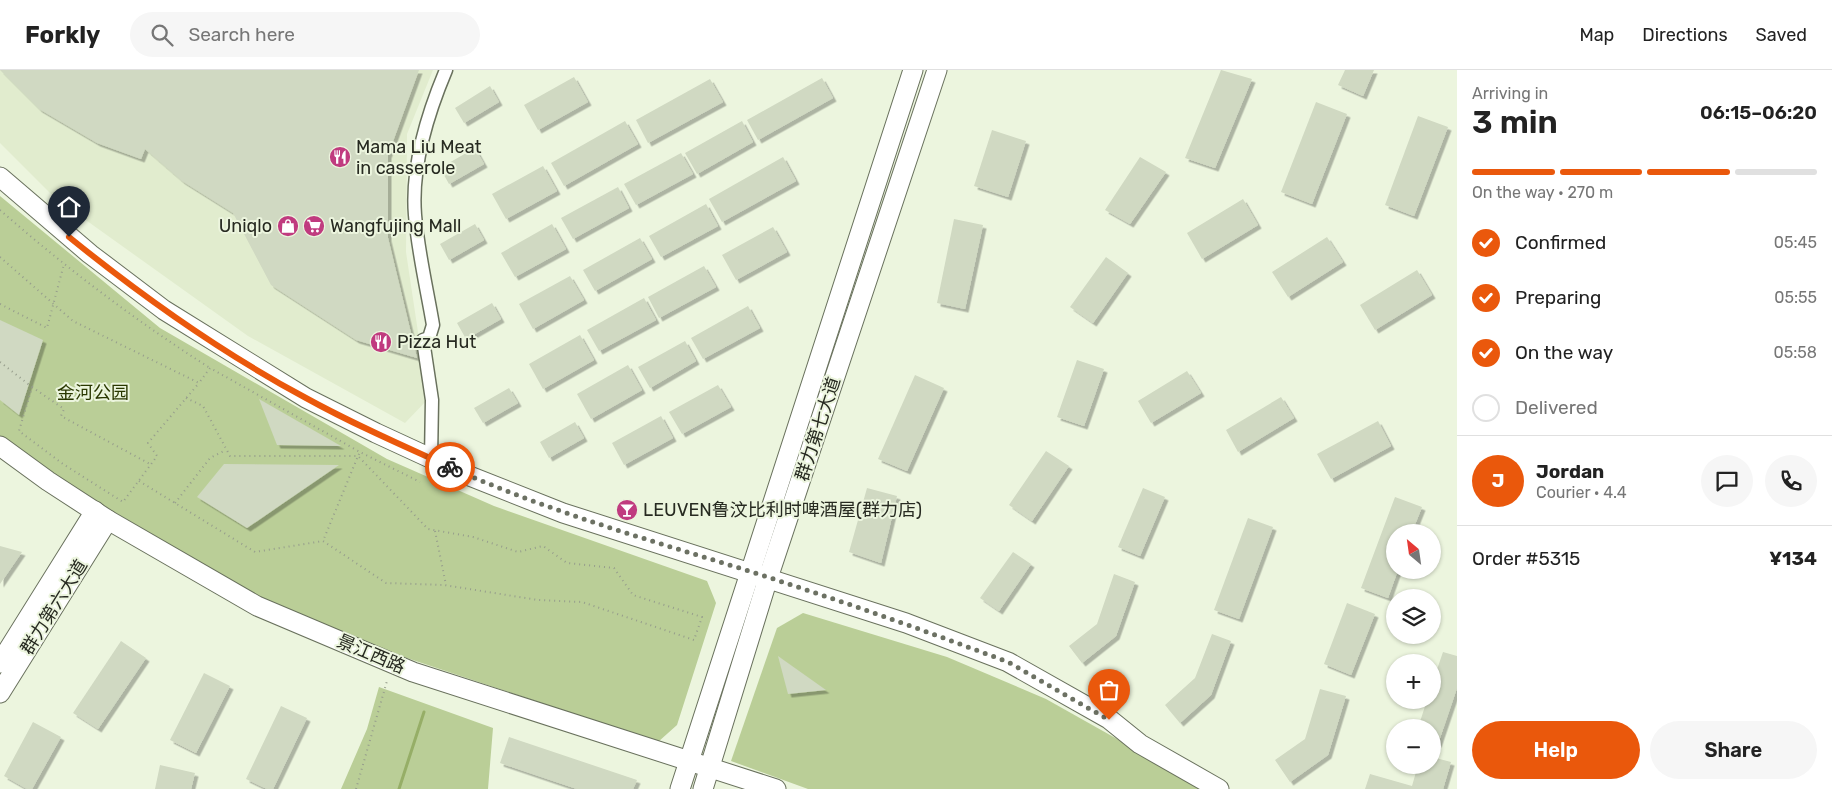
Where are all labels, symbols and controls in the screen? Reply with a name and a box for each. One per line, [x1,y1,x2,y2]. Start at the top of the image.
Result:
search box [130,12,480,57]
text: Forkly [25,21,100,49]
icon: search [148,21,176,49]
text: Search here [188,23,295,46]
text: Map [1579,24,1614,46]
text: Directions [1642,24,1728,46]
text: Saved [1756,24,1807,46]
text: Arriving in [1472,84,1548,103]
text: 06:15–06:20 [1700,101,1817,124]
text: 3 min [1472,103,1558,141]
place label: Mama Liu Meat in casserole [356,136,482,179]
restaurant icon: Mama Liu Meat in casserole [328,145,352,169]
text: On the way · 270 m [1472,183,1613,202]
pin [48,186,90,237]
icon: home [55,193,83,221]
shop icon: Uniqlo [276,214,300,238]
supermarket icon: Wangfujing Mall [302,214,326,238]
place label: Uniqlo [219,215,272,237]
place label: Wangfujing Mall [330,215,461,237]
icon: check [1472,229,1500,257]
text: Confirmed [1515,231,1606,254]
text: 05:45 [1774,233,1817,252]
icon: check [1472,284,1500,312]
text: Preparing [1515,286,1601,309]
text: 05:55 [1774,288,1817,307]
restaurant icon: Pizza Hut [369,330,393,354]
place label: Pizza Hut [397,331,476,353]
icon: check [1472,339,1500,367]
text: On the way [1515,341,1613,364]
text: 05:58 [1774,343,1817,362]
street label: 群力第七大道 [791,374,845,484]
park label: 金河公园 [57,382,129,404]
text: Delivered [1515,396,1598,419]
courier [425,442,475,492]
icon: bike [436,453,464,481]
button: chat [1701,455,1753,507]
button: phone [1765,455,1817,507]
text: Jordan [1536,460,1604,483]
text: J [1492,469,1504,492]
text: Courier · 4.4 [1536,483,1627,502]
bar icon: LEUVEN鲁汶比利时啤酒屋(群力店) [615,498,639,522]
place label: LEUVEN鲁汶比利时啤酒屋(群力店) [643,499,922,521]
north arrow [1386,524,1441,579]
map controls [1386,524,1441,774]
text: Order #5315 [1472,547,1580,570]
text: ¥134 [1769,547,1817,570]
street label: 群力第六大道 [16,555,92,659]
button: layers [1386,589,1441,644]
street label: 景江西路 [334,630,408,678]
button: + [1386,654,1441,709]
pin [1088,669,1130,720]
icon: bag [1095,676,1123,704]
button: − [1386,719,1441,774]
button: Help [1472,721,1640,779]
button: Share [1650,721,1817,779]

